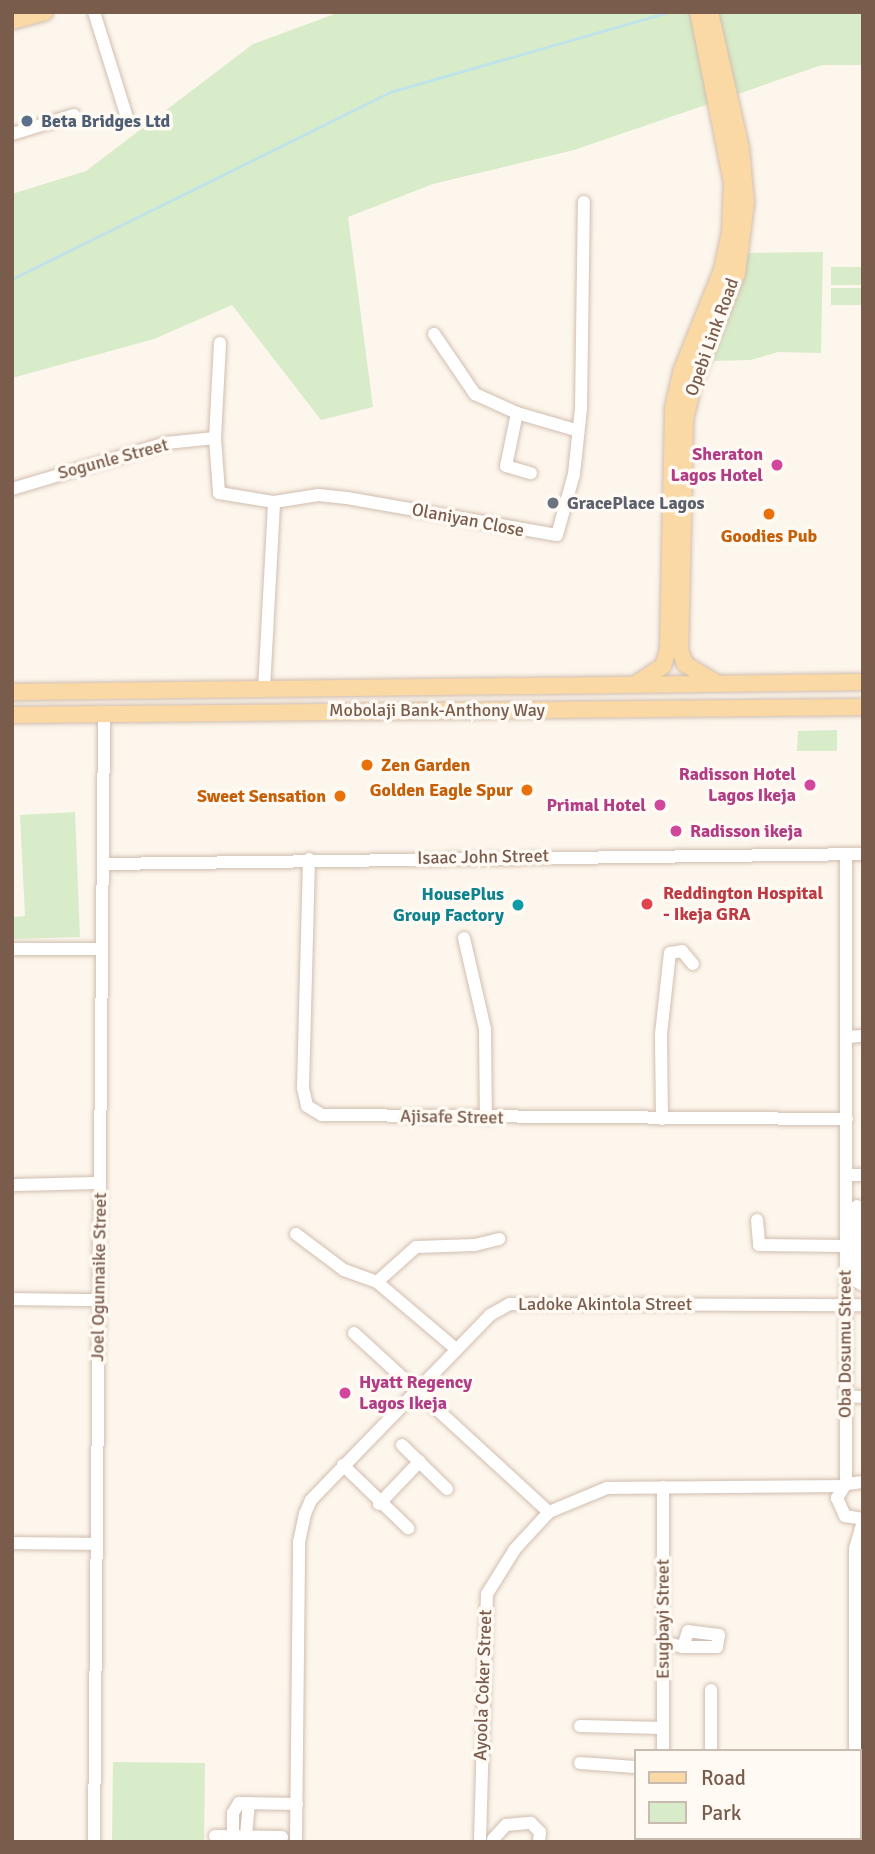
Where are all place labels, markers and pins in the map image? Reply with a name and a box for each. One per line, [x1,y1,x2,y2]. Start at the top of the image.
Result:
place label: Beta Bridges Ltd [41,110,170,132]
marker: Beta Bridges Ltd [19,113,35,129]
place label: Sheraton Lagos Hotel [671,444,763,486]
marker: Sheraton Lagos Hotel [769,457,785,473]
place label: GracePlace Lagos [567,492,705,514]
marker: GracePlace Lagos [545,495,561,511]
marker: Goodies Pub [761,506,777,522]
place label: Goodies Pub [721,525,817,547]
place label: Zen Garden [381,754,470,776]
marker: Zen Garden [359,757,375,773]
place label: Radisson Hotel Lagos Ikeja [679,764,796,806]
marker: Radisson Hotel Lagos Ikeja [802,777,818,793]
place label: Golden Eagle Spur [370,779,513,801]
marker: Golden Eagle Spur [519,782,535,798]
place label: Sweet Sensation [197,785,326,807]
marker: Sweet Sensation [332,788,348,804]
place label: Primal Hotel [546,794,646,816]
marker: Primal Hotel [652,797,668,813]
place label: Radisson ikeja [690,820,802,842]
marker: Radisson ikeja [668,823,684,839]
place label: Reddington Hospital - Ikeja GRA [663,883,823,926]
place label: HousePlus Group Factory [393,884,504,926]
marker: Reddington Hospital - Ikeja GRA [637,894,657,914]
marker: HousePlus Group Factory [510,897,526,913]
place label: Hyatt Regency Lagos Ikeja [359,1372,472,1414]
marker: Hyatt Regency Lagos Ikeja [337,1385,353,1401]

